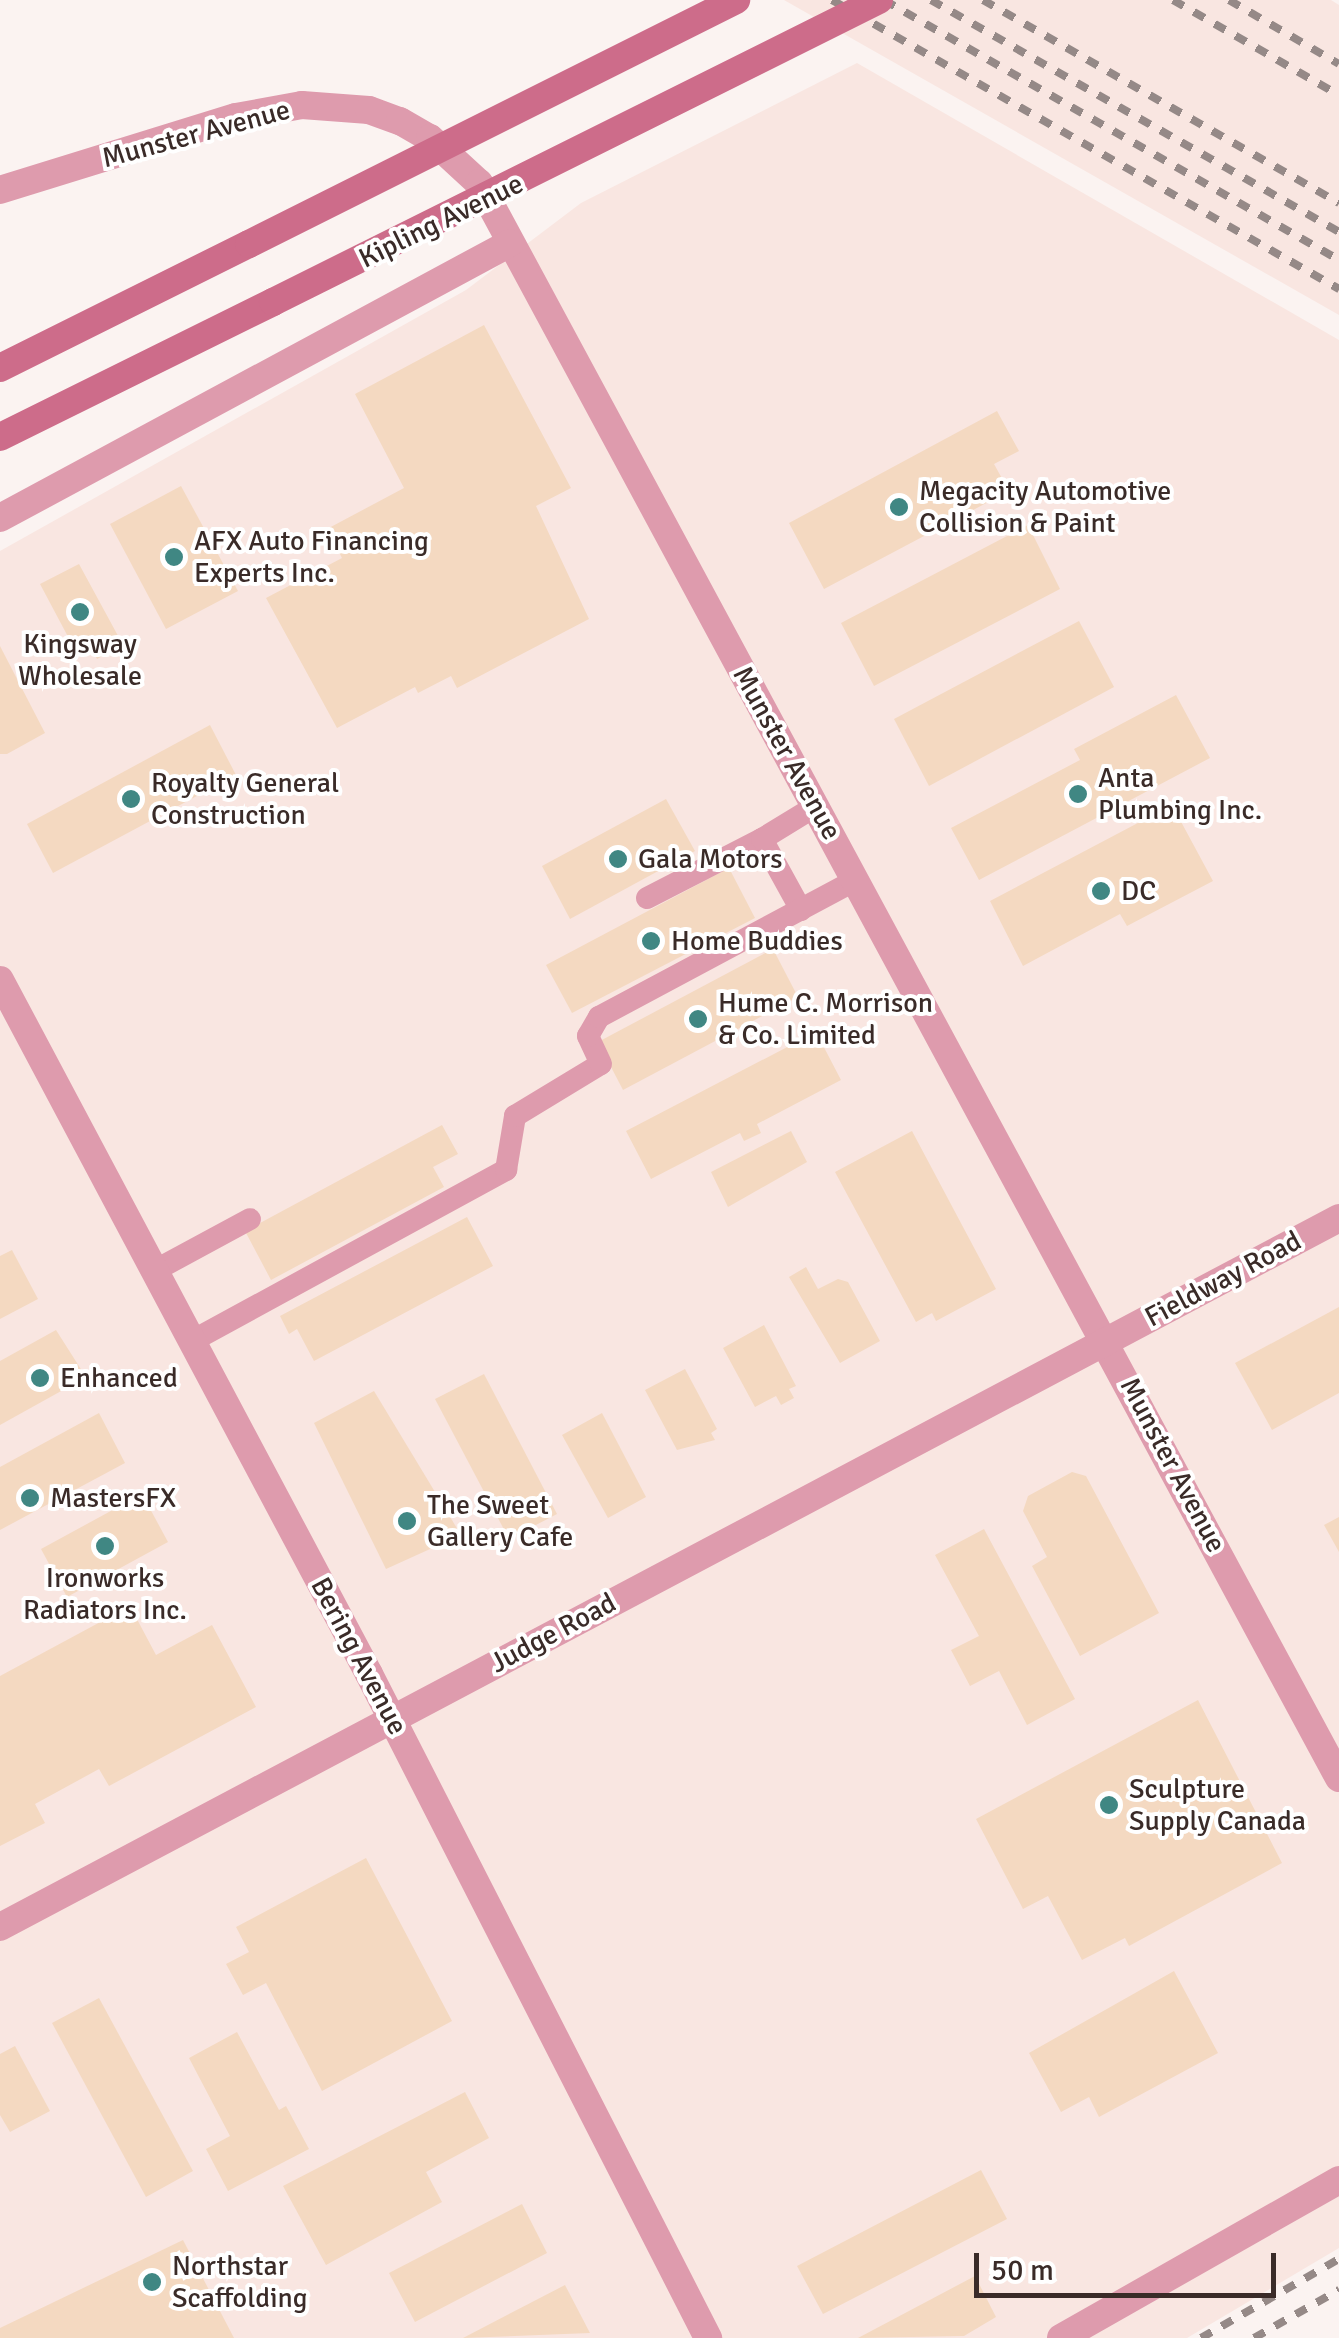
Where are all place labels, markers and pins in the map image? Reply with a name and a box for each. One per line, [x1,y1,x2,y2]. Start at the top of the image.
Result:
place label: Megacity Automotive Collision & Paint [919,474,1171,540]
marker: Megacity Automotive Collision & Paint [888,496,910,518]
place label: AFX Auto Financing Experts Inc. [194,524,429,590]
marker: AFX Auto Financing Experts Inc. [163,546,185,568]
marker: Kingsway Wholesale [69,601,91,623]
place label: Kingsway Wholesale [18,627,142,693]
place label: Anta Plumbing Inc. [1098,761,1262,827]
place label: Royalty General Construction [151,766,339,832]
marker: Anta Plumbing Inc. [1067,783,1089,805]
marker: Royalty General Construction [120,788,142,810]
place label: Gala Motors [638,842,782,876]
marker: Gala Motors [607,848,629,870]
place label: DC [1121,874,1156,908]
marker: DC [1090,880,1112,902]
place label: Home Buddies [671,924,843,958]
marker: Home Buddies [640,930,662,952]
place label: Hume C. Morrison & Co. Limited [718,986,933,1052]
marker: Hume C. Morrison & Co. Limited [687,1008,709,1030]
place label: Enhanced [60,1361,178,1395]
marker: Enhanced [29,1367,51,1389]
place label: MastersFX [50,1481,176,1515]
marker: MastersFX [19,1487,41,1509]
place label: The Sweet Gallery Cafe [427,1488,573,1554]
marker: The Sweet Gallery Cafe [396,1510,418,1532]
marker: Ironworks Radiators Inc. [94,1535,116,1557]
place label: Ironworks Radiators Inc. [23,1561,187,1627]
place label: Sculpture Supply Canada [1129,1772,1306,1838]
marker: Sculpture Supply Canada [1098,1794,1120,1816]
place label: Northstar Scaffolding [172,2249,308,2315]
marker: Northstar Scaffolding [141,2271,163,2293]

